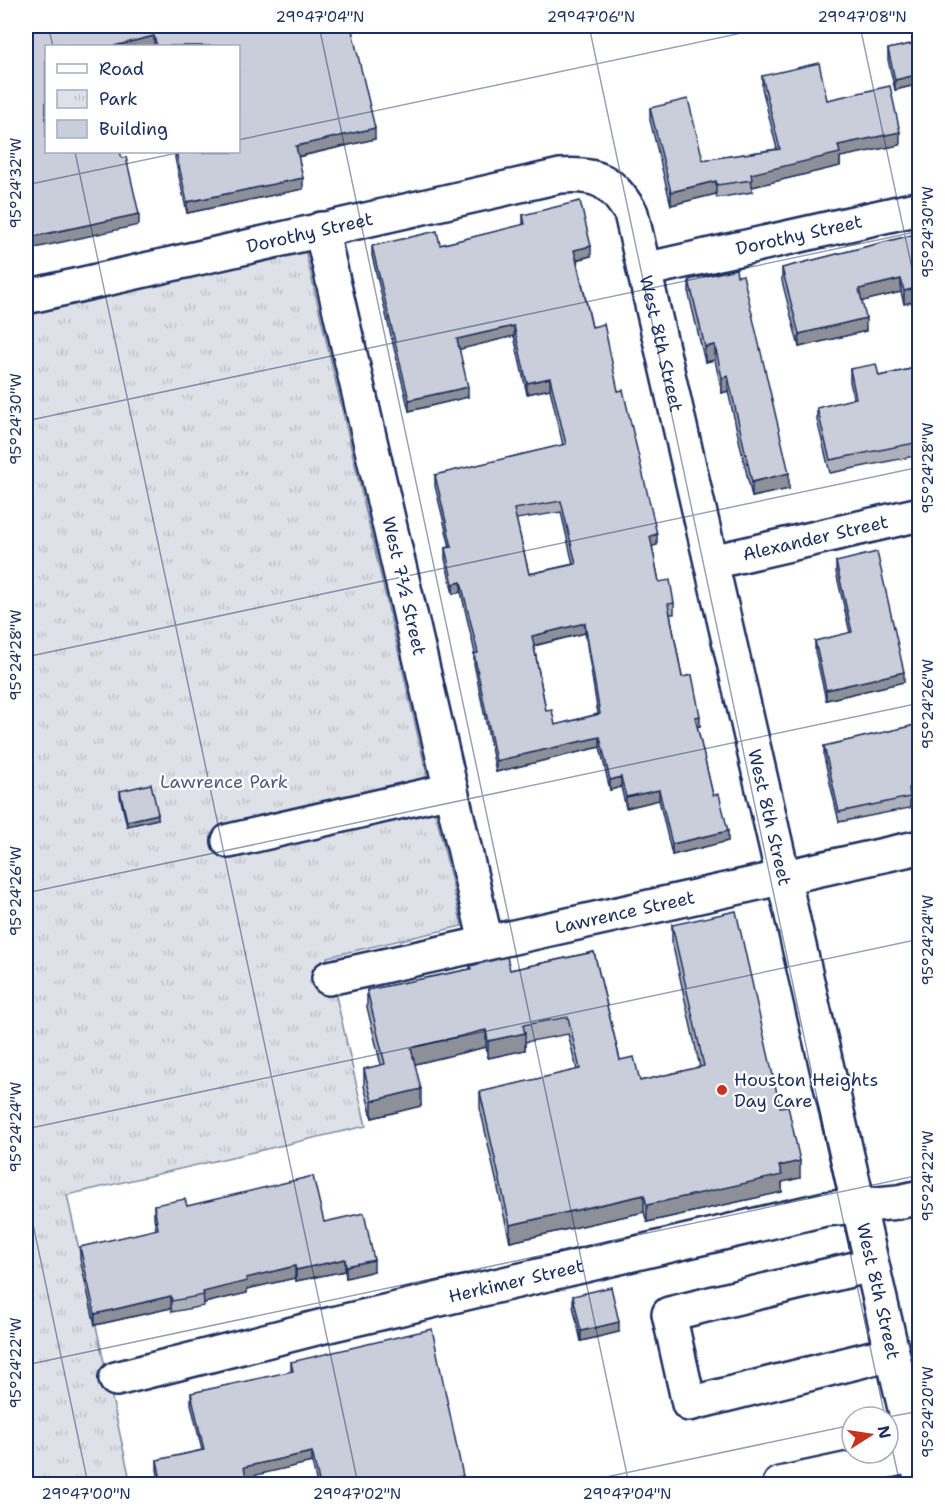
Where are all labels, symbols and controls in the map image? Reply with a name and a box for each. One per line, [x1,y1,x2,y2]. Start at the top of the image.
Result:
text: 29°47'04"N [276,7,364,27]
text: 29°47'06"N [547,7,635,27]
text: 29°47'08"N [817,7,907,27]
legend [45,45,240,153]
text: Road [99,57,144,81]
text: Park [99,87,138,111]
text: Building [99,117,168,141]
text: 95°24'32"W [6,138,26,228]
text: 95°24'30"W [918,186,938,278]
street label: Dorothy Street [244,207,375,259]
street label: Dorothy Street [734,209,865,261]
street label: West 8th Street [634,273,688,414]
text: 95°24'30"W [6,373,26,465]
text: 95°24'28"W [918,422,938,514]
street label: Alexander Street [740,510,891,567]
street label: West 7½ Street [376,514,432,658]
text: 95°24'28"W [6,609,26,701]
text: 95°24'26"W [918,659,938,749]
street label: West 8th Street [742,747,797,888]
park label: Lawrence Park [160,770,288,794]
text: 95°24'26"W [6,846,26,936]
street label: Lawrence Street [553,885,697,940]
text: 95°24'24"W [918,895,938,985]
place label: Houston Heights Day Care [734,1068,878,1113]
text: 95°24'24"W [6,1082,26,1172]
marker: Houston Heights Day Care [715,1083,729,1097]
text: 95°24'22"W [918,1130,938,1222]
street label: West 8th Street [851,1220,905,1362]
street label: Herkimer Street [446,1254,586,1309]
text: 95°24'22"W [6,1317,26,1409]
text: 95°24'20"W [918,1366,938,1458]
north arrow [840,1405,900,1465]
text: N [873,1424,896,1440]
text: 29°47'00"N [41,1484,131,1504]
text: 29°47'02"N [313,1484,401,1504]
text: 29°47'04"N [583,1484,671,1504]

